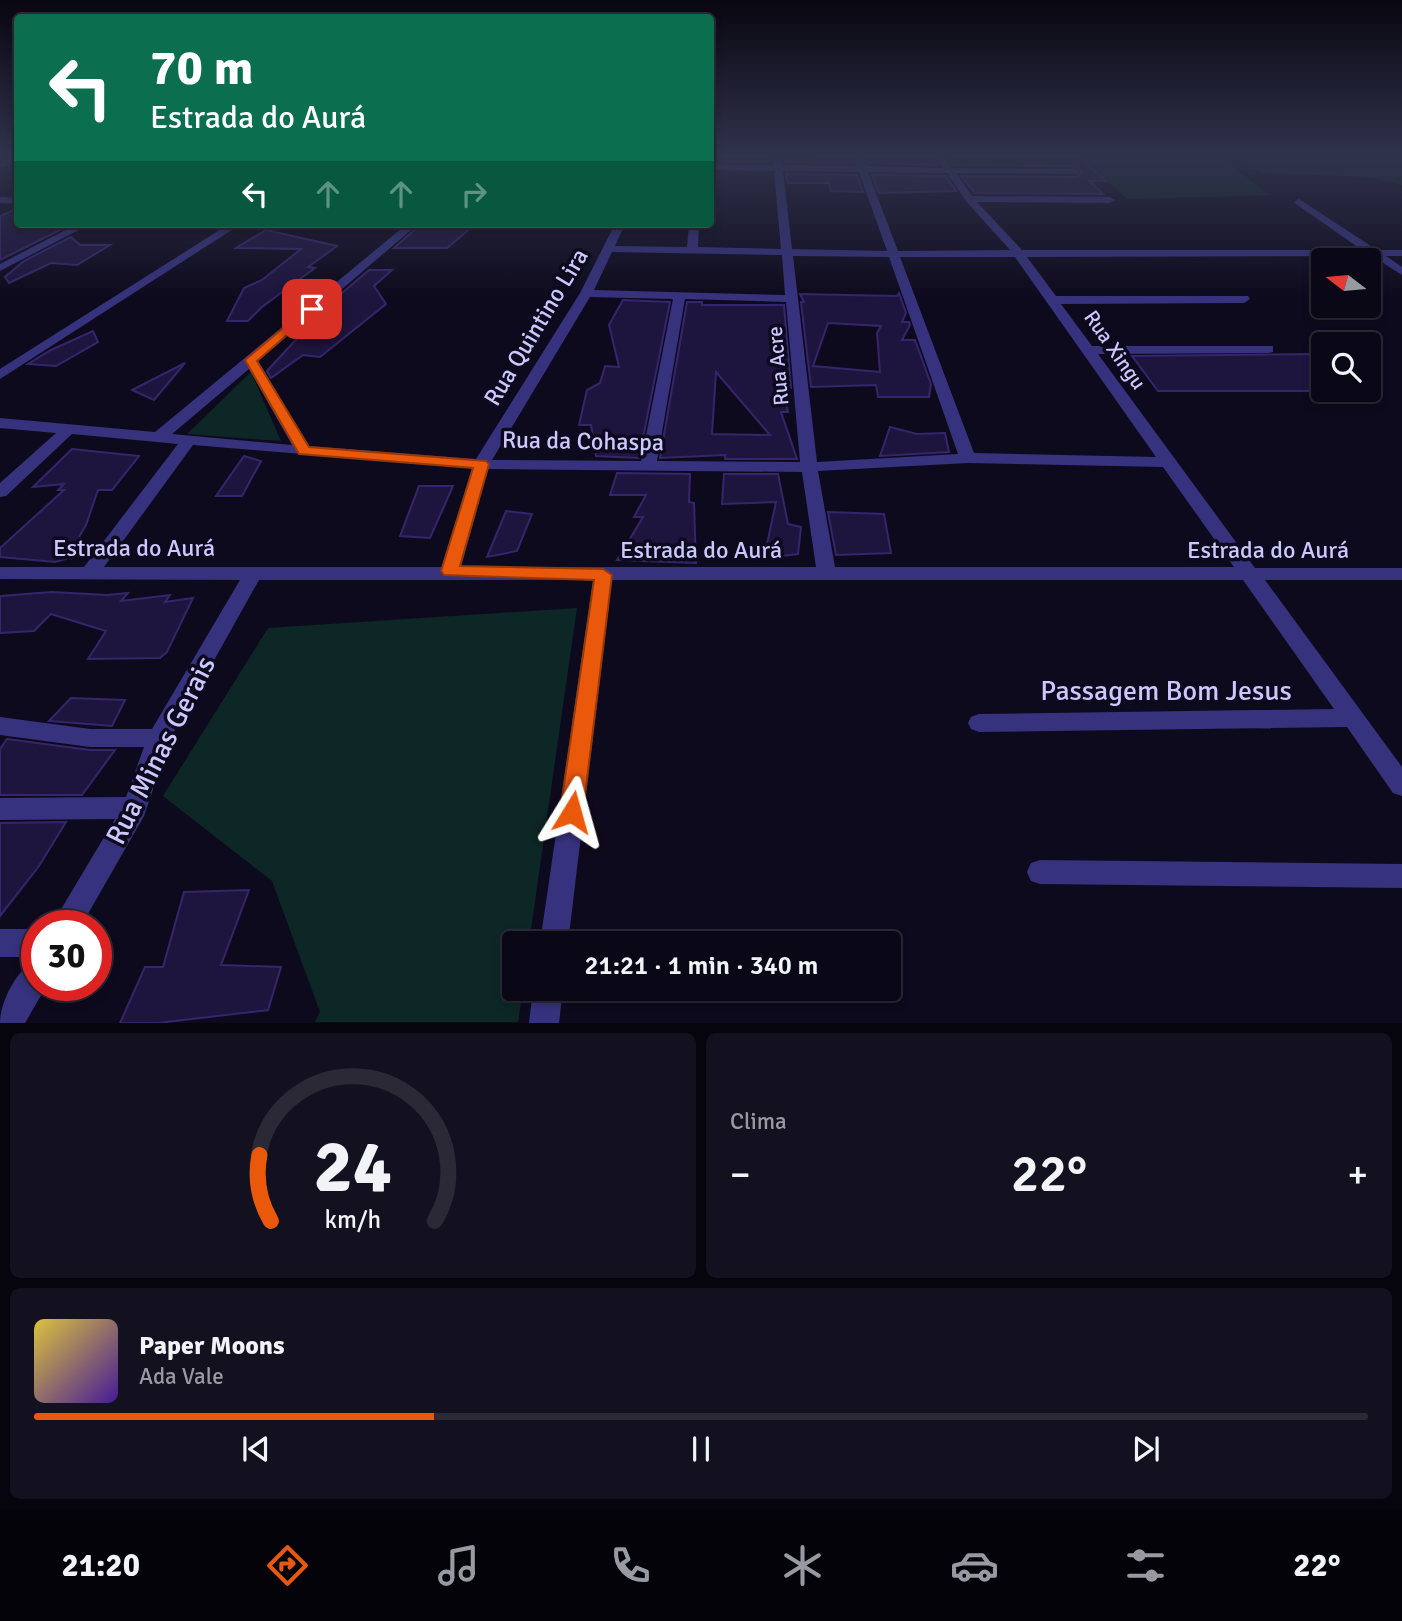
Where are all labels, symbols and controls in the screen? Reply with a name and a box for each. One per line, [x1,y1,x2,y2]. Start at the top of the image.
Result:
text: 70 m [150,38,253,98]
icon: left [35,42,126,133]
text: Estrada do Aurá [150,98,366,137]
icon: left [236,175,274,213]
icon: ahead [309,175,347,213]
icon: ahead [382,175,420,213]
icon: right [455,175,493,213]
street label: Rua Quintino Lira [477,243,595,411]
north arrow [1311,248,1381,318]
map controls [1311,248,1381,402]
pin [282,279,342,339]
icon: arrive [293,290,331,328]
street label: Rua Xingu [1078,305,1152,395]
street label: Rua Acre [762,325,794,407]
button: search [1311,332,1381,402]
street label: Rua da Cohaspa [502,425,664,457]
street label: Estrada do Aurá [53,533,215,563]
street label: Estrada do Aurá [620,535,782,565]
street label: Estrada do Aurá [1187,535,1349,565]
street label: Rua Minas Gerais [99,651,223,850]
street label: Passagem Bom Jesus [1040,674,1292,708]
position arrow [535,775,609,849]
speed limit sign: 30 [21,910,112,1001]
text: 21:21 · 1 min · 340 m [585,950,818,982]
text: Clima [730,1107,787,1136]
text: 24 [314,1124,392,1213]
text: 22° [1011,1142,1087,1206]
text: − [730,1151,751,1198]
text: + [1347,1151,1368,1198]
text: km/h [325,1204,381,1235]
text: Paper Moons [139,1330,285,1362]
text: Ada Vale [139,1362,224,1391]
icon: previous [237,1430,275,1468]
icon: pause [682,1430,720,1468]
icon: next [1127,1430,1165,1468]
icon: directions [263,1541,312,1590]
icon: music [434,1541,483,1590]
icon: phone [606,1541,655,1590]
icon: climate [778,1541,827,1590]
icon: car [950,1541,999,1590]
icon: filters [1121,1541,1170,1590]
text: 21:20 [61,1546,140,1585]
text: 22° [1293,1546,1341,1585]

